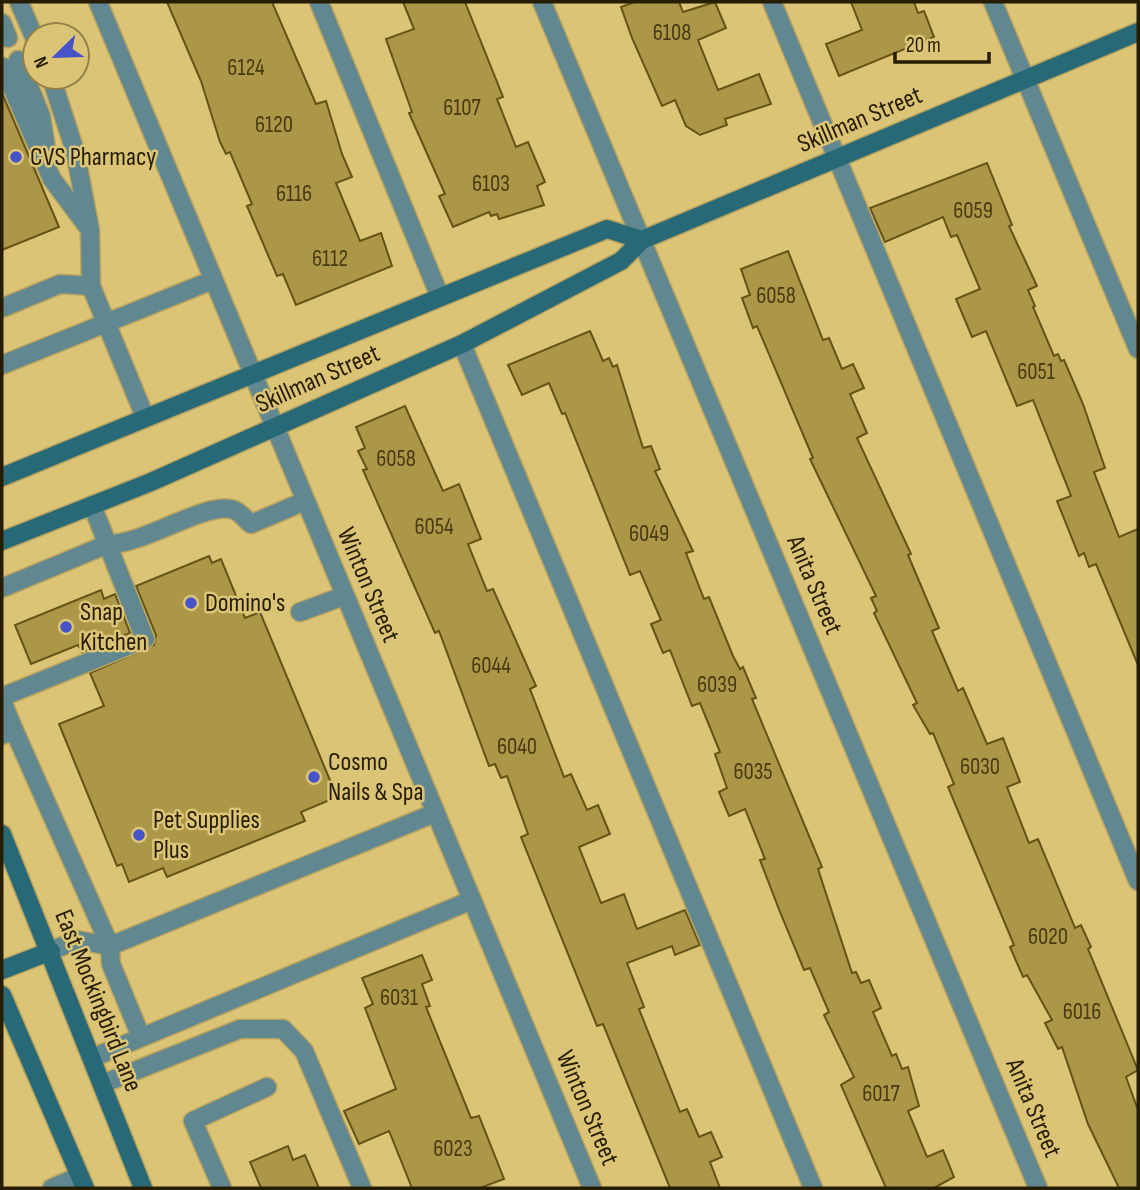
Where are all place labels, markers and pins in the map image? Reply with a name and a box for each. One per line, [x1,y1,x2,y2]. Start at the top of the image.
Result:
place label: CVS Pharmacy [30,142,156,173]
marker: CVS Pharmacy [8,149,24,165]
place label: Domino's [205,588,285,619]
marker: Domino's [183,595,199,611]
place label: Snap Kitchen [80,597,148,658]
marker: Snap Kitchen [58,619,74,635]
place label: Cosmo Nails & Spa [328,747,424,808]
marker: Cosmo Nails & Spa [306,769,322,785]
place label: Pet Supplies Plus [153,805,260,866]
marker: Pet Supplies Plus [131,827,147,843]

